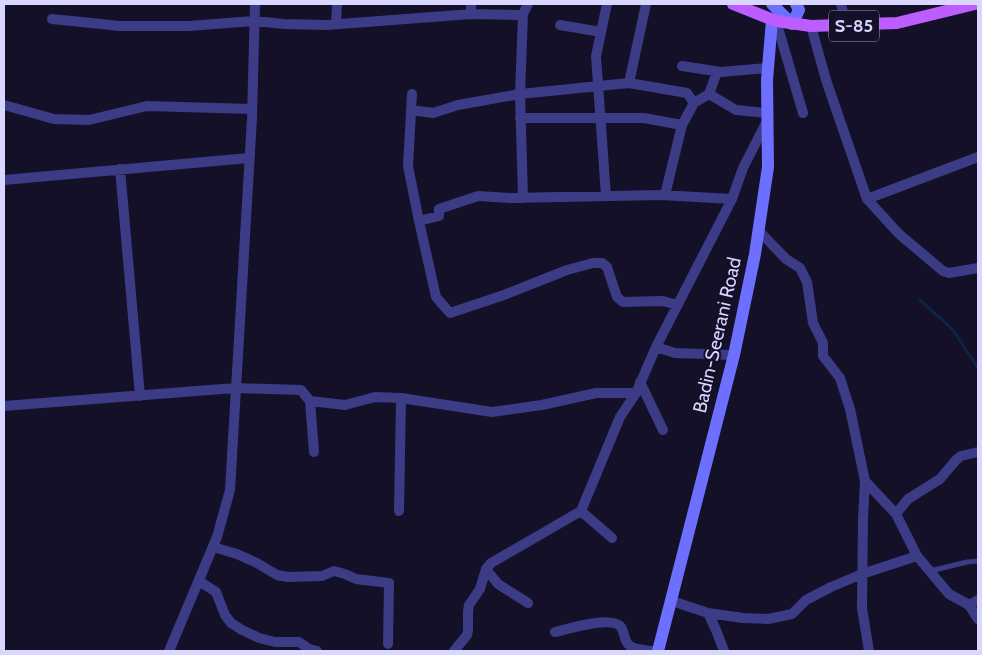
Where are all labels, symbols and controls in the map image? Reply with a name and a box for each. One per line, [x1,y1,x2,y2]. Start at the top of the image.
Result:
road number: S-85 [829,10,879,42]
street label: Badin-Seerani Road [688,255,746,415]

